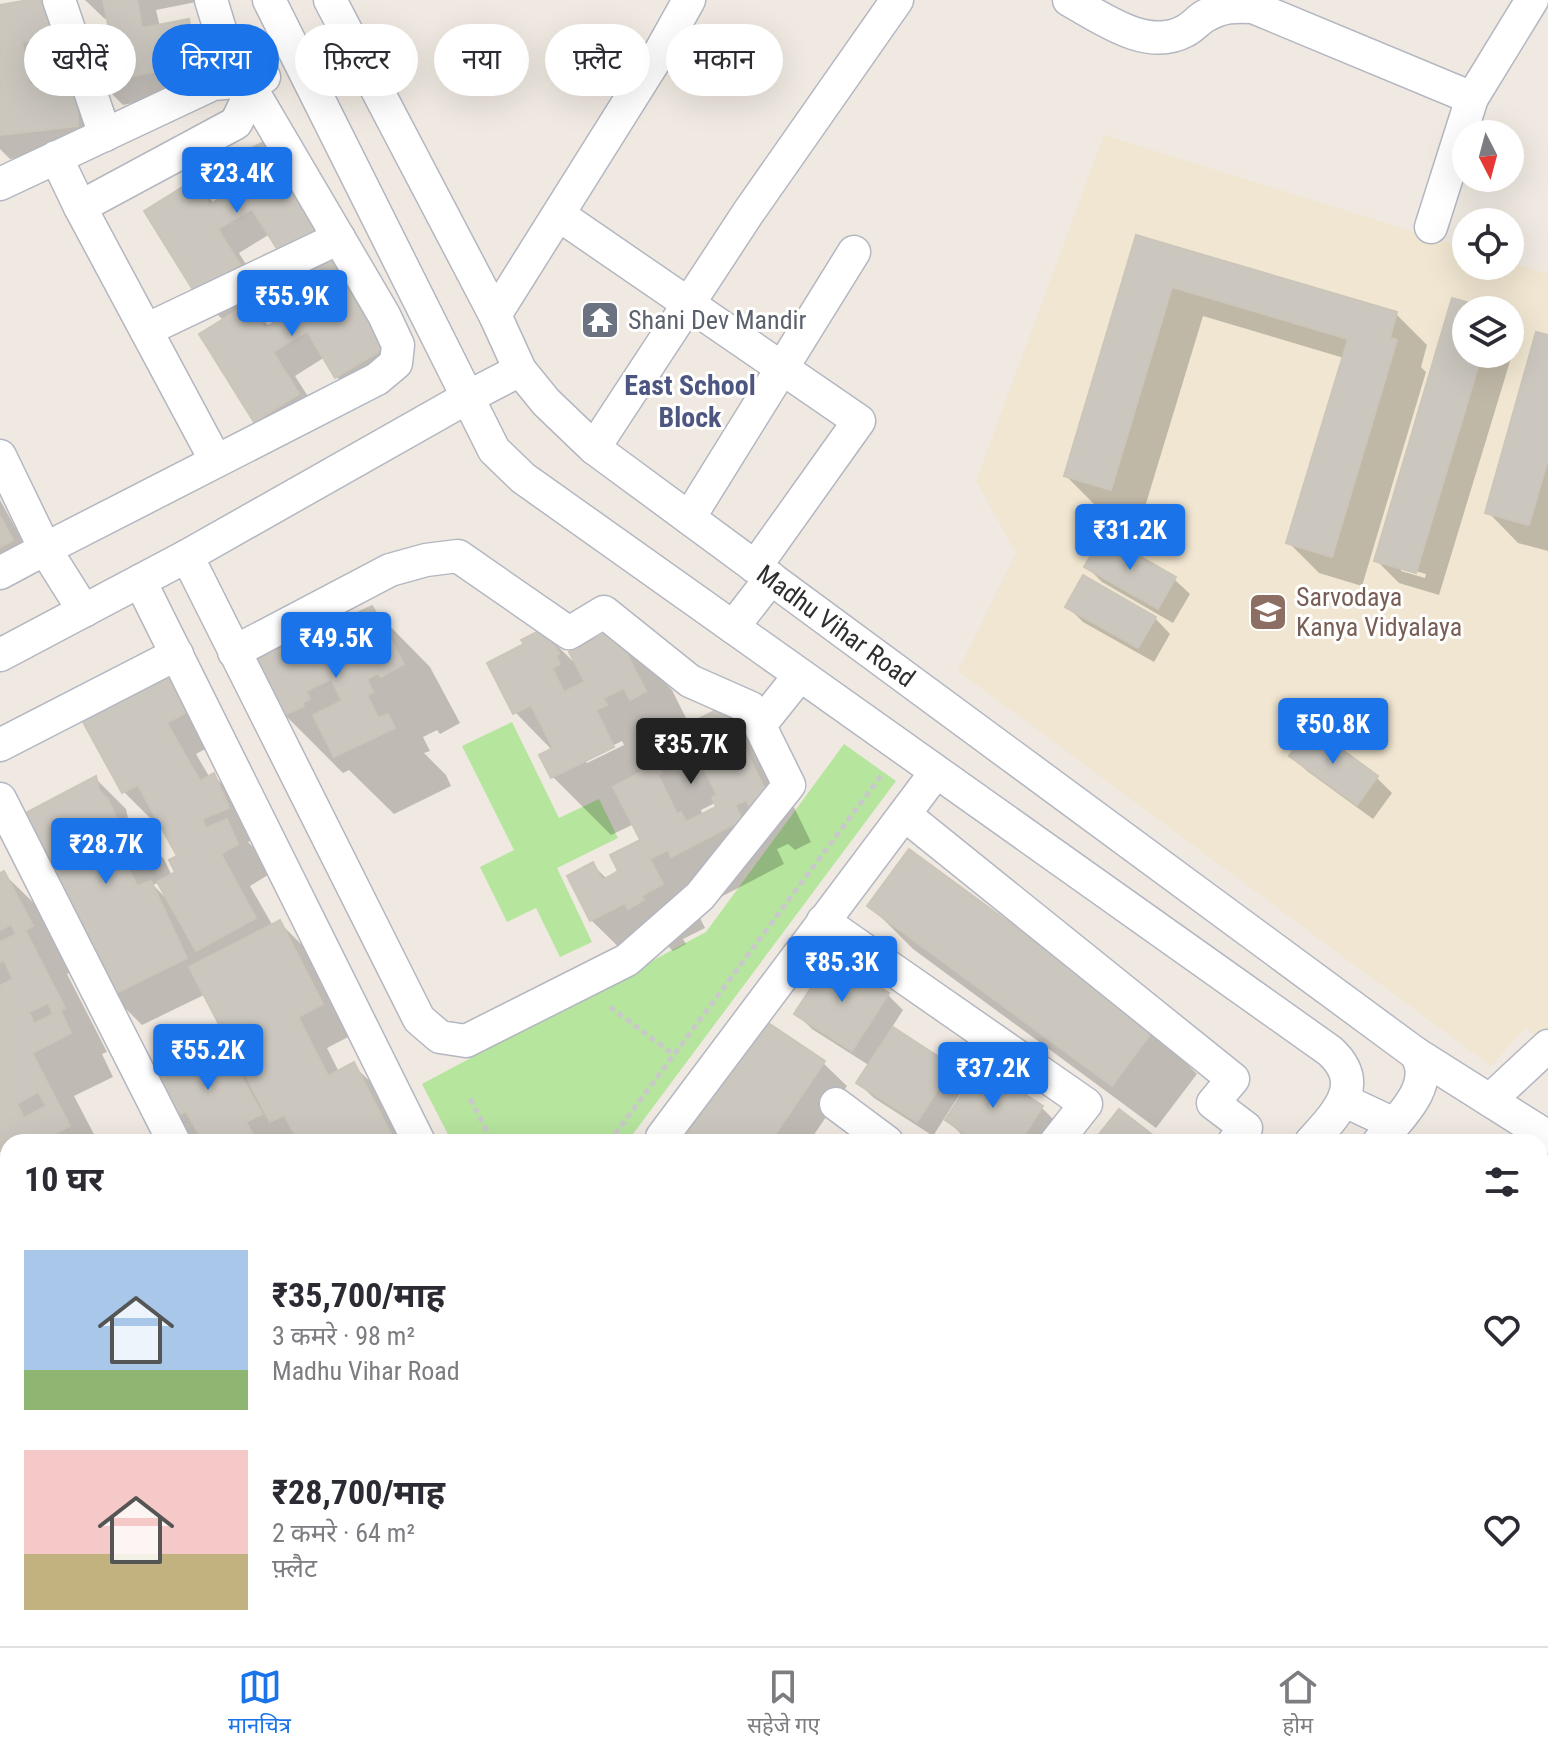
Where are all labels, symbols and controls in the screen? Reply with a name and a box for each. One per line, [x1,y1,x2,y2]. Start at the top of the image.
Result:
chip: खरीदें [24,24,136,96]
chip: किराया [152,24,279,96]
chip: फ़िल्टर [295,24,418,96]
chip: नया [434,24,529,96]
chip: फ़्लैट [545,24,650,96]
chip: मकान [666,24,783,96]
north arrow [1452,120,1524,192]
map controls [1452,120,1524,368]
pin: ₹23.4K [172,147,302,215]
text: ₹23.4K [200,158,274,188]
button: locate [1452,208,1524,280]
pin: ₹55.9K [227,270,357,338]
text: ₹55.9K [255,281,329,311]
button: layers [1452,296,1524,368]
temple icon: Shani Dev Mandir [579,299,621,341]
place label: Shani Dev Mandir [628,305,807,335]
district label: East School Block [624,369,756,434]
pin: ₹31.2K [1065,504,1195,572]
text: ₹31.2K [1093,515,1167,545]
street label: Madhu Vihar Road [751,559,921,693]
place label: Sarvodaya Kanya Vidyalaya [1296,582,1462,642]
school or university icon: Sarvodaya Kanya Vidyalaya [1247,591,1289,633]
pin: ₹49.5K [271,612,401,680]
text: ₹49.5K [299,623,373,653]
pin: ₹50.8K [1268,698,1398,766]
text: ₹50.8K [1296,709,1370,739]
pin: ₹35.7K [626,718,756,786]
text: ₹35.7K [654,729,728,759]
pin: ₹28.7K [41,818,171,886]
text: ₹28.7K [69,829,143,859]
pin: ₹85.3K [777,936,907,1004]
text: ₹85.3K [805,947,879,977]
pin: ₹55.2K [143,1024,273,1092]
text: ₹55.2K [171,1035,245,1065]
pin: ₹37.2K [928,1042,1058,1110]
text: ₹37.2K [956,1053,1030,1083]
text: 10 घर [24,1159,103,1199]
icon: filters [1480,1160,1524,1204]
text: ₹35,700/माह [272,1275,445,1315]
icon: home [88,1282,184,1378]
icon: heart [1480,1308,1524,1352]
text: 3 कमरे · 98 m² [272,1321,415,1351]
text: Madhu Vihar Road [272,1356,460,1386]
text: ₹28,700/माह [272,1472,445,1512]
icon: home [88,1482,184,1578]
icon: heart [1480,1508,1524,1552]
text: 2 कमरे · 64 m² [272,1518,415,1548]
text: फ़्लैट [272,1553,317,1583]
tab: मानचित्र [228,1665,291,1742]
tab: सहेजे गए [747,1665,820,1742]
tab: होम [1276,1665,1320,1742]

